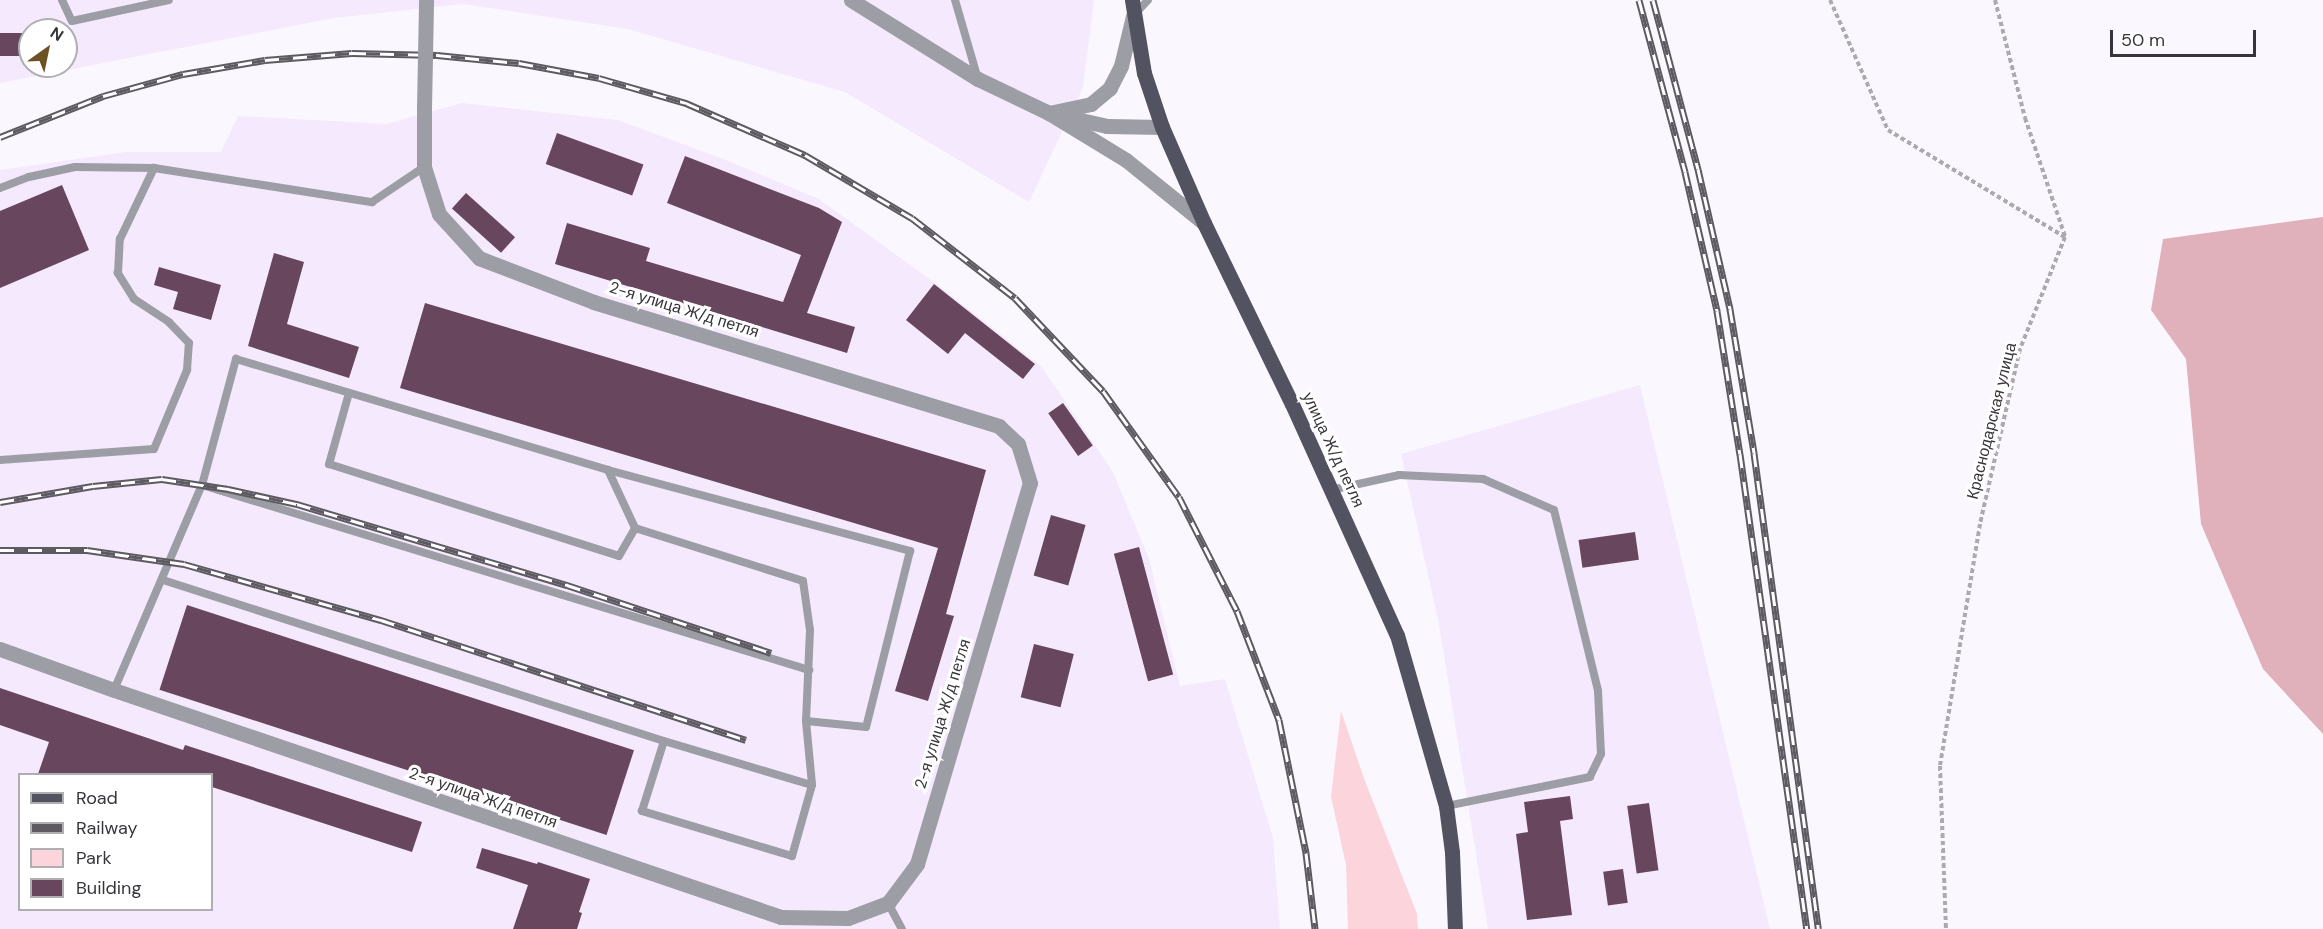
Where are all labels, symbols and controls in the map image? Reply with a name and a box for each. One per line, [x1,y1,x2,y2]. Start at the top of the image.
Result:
north arrow [18,18,78,78]
scale bar [2113,18,2258,56]
text: N [46,22,68,46]
text: 50 m [2121,28,2165,52]
street label: 2-я улица Ж/д петля [607,278,761,342]
street label: Краснодарская улица [1963,341,2021,501]
street label: улица Ж/д петля [1298,389,1368,511]
street label: 2-я улица Ж/д петля [911,637,975,791]
street label: 2-я улица Ж/д петля [406,764,560,832]
legend [18,773,213,911]
text: Road [76,786,118,810]
text: Railway [76,816,138,840]
text: Park [76,846,112,870]
text: Building [76,876,141,900]

